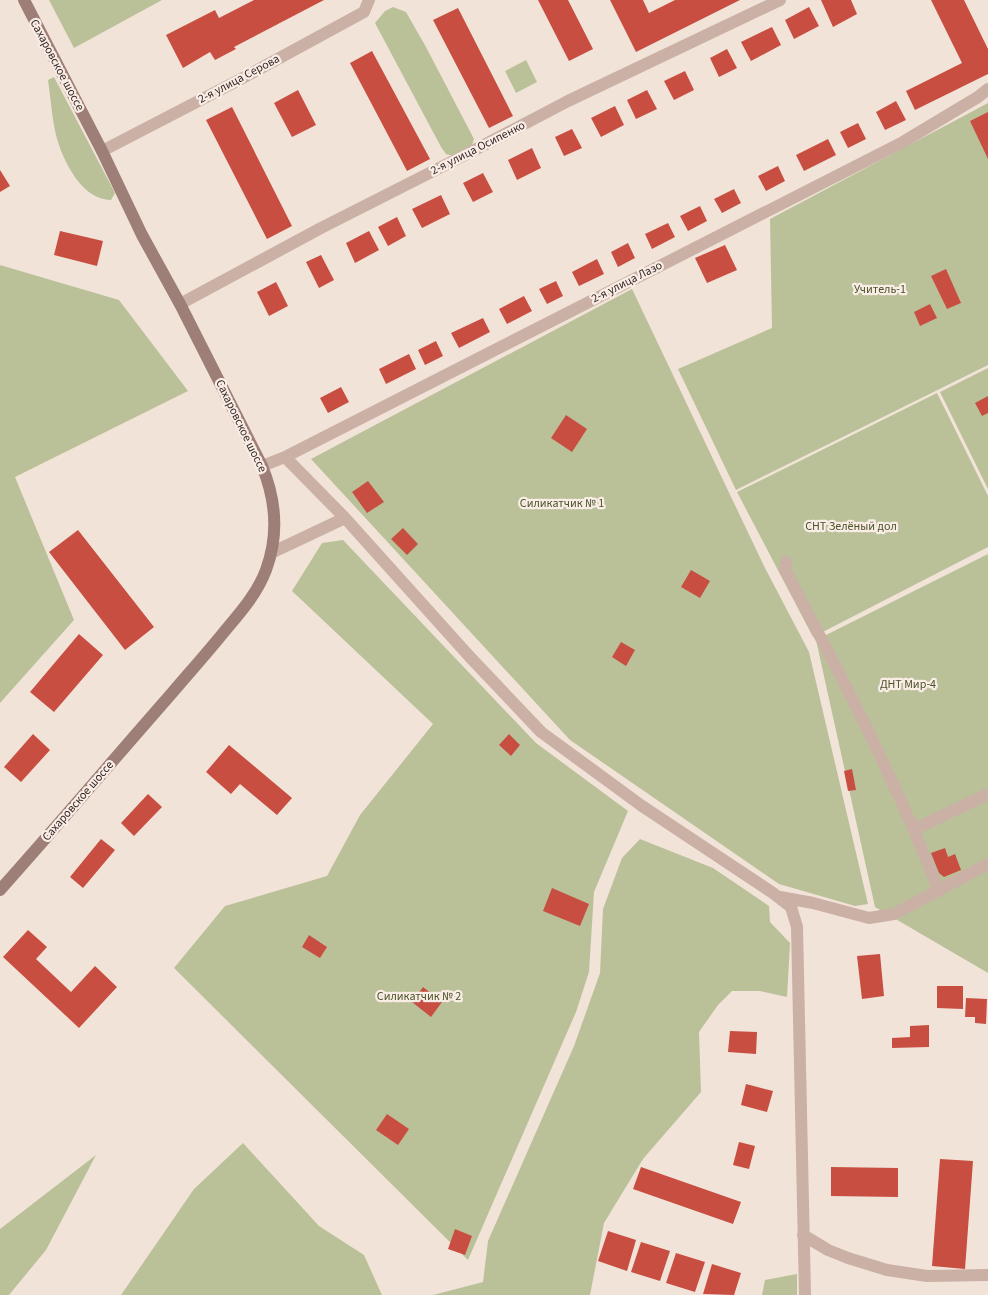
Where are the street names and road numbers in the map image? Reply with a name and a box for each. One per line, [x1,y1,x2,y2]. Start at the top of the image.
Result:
street label: Сахаровское шоссе [26,16,88,114]
street label: 2-я улица Серова [195,50,283,108]
street label: 2-я улица Осипенко [428,117,528,179]
street label: 2-я улица Лазо [589,257,665,307]
street label: Сахаровское шоссе [211,377,271,475]
street label: Сахаровское шоссе [38,757,118,845]

